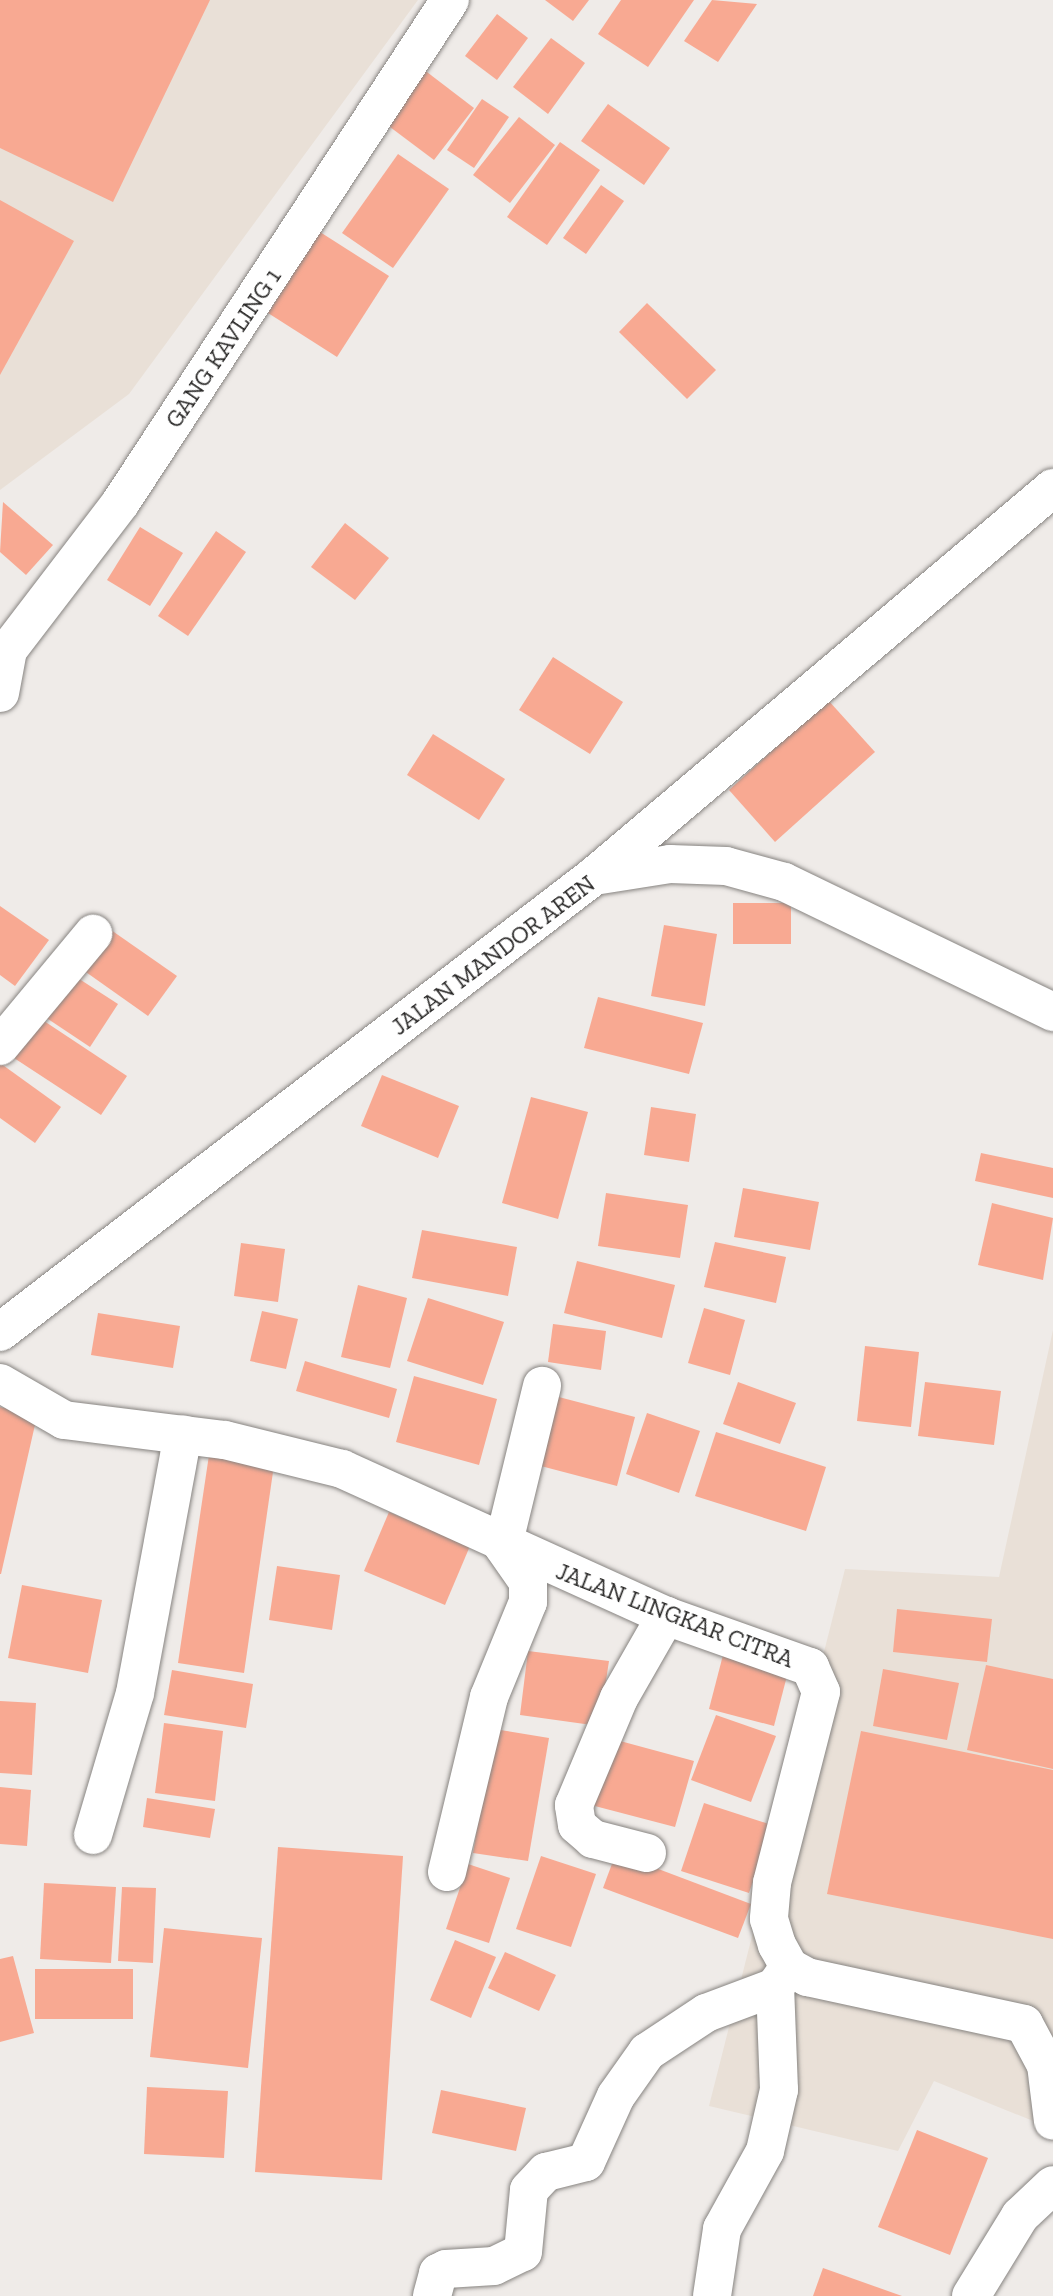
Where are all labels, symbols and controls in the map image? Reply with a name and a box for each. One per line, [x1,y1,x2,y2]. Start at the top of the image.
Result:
street label: GANG KAVLING 1 [159,263,287,433]
street label: JALAN MANDOR AREN [385,869,601,1041]
street label: JALAN LINGKAR CITRA [552,1556,798,1674]

